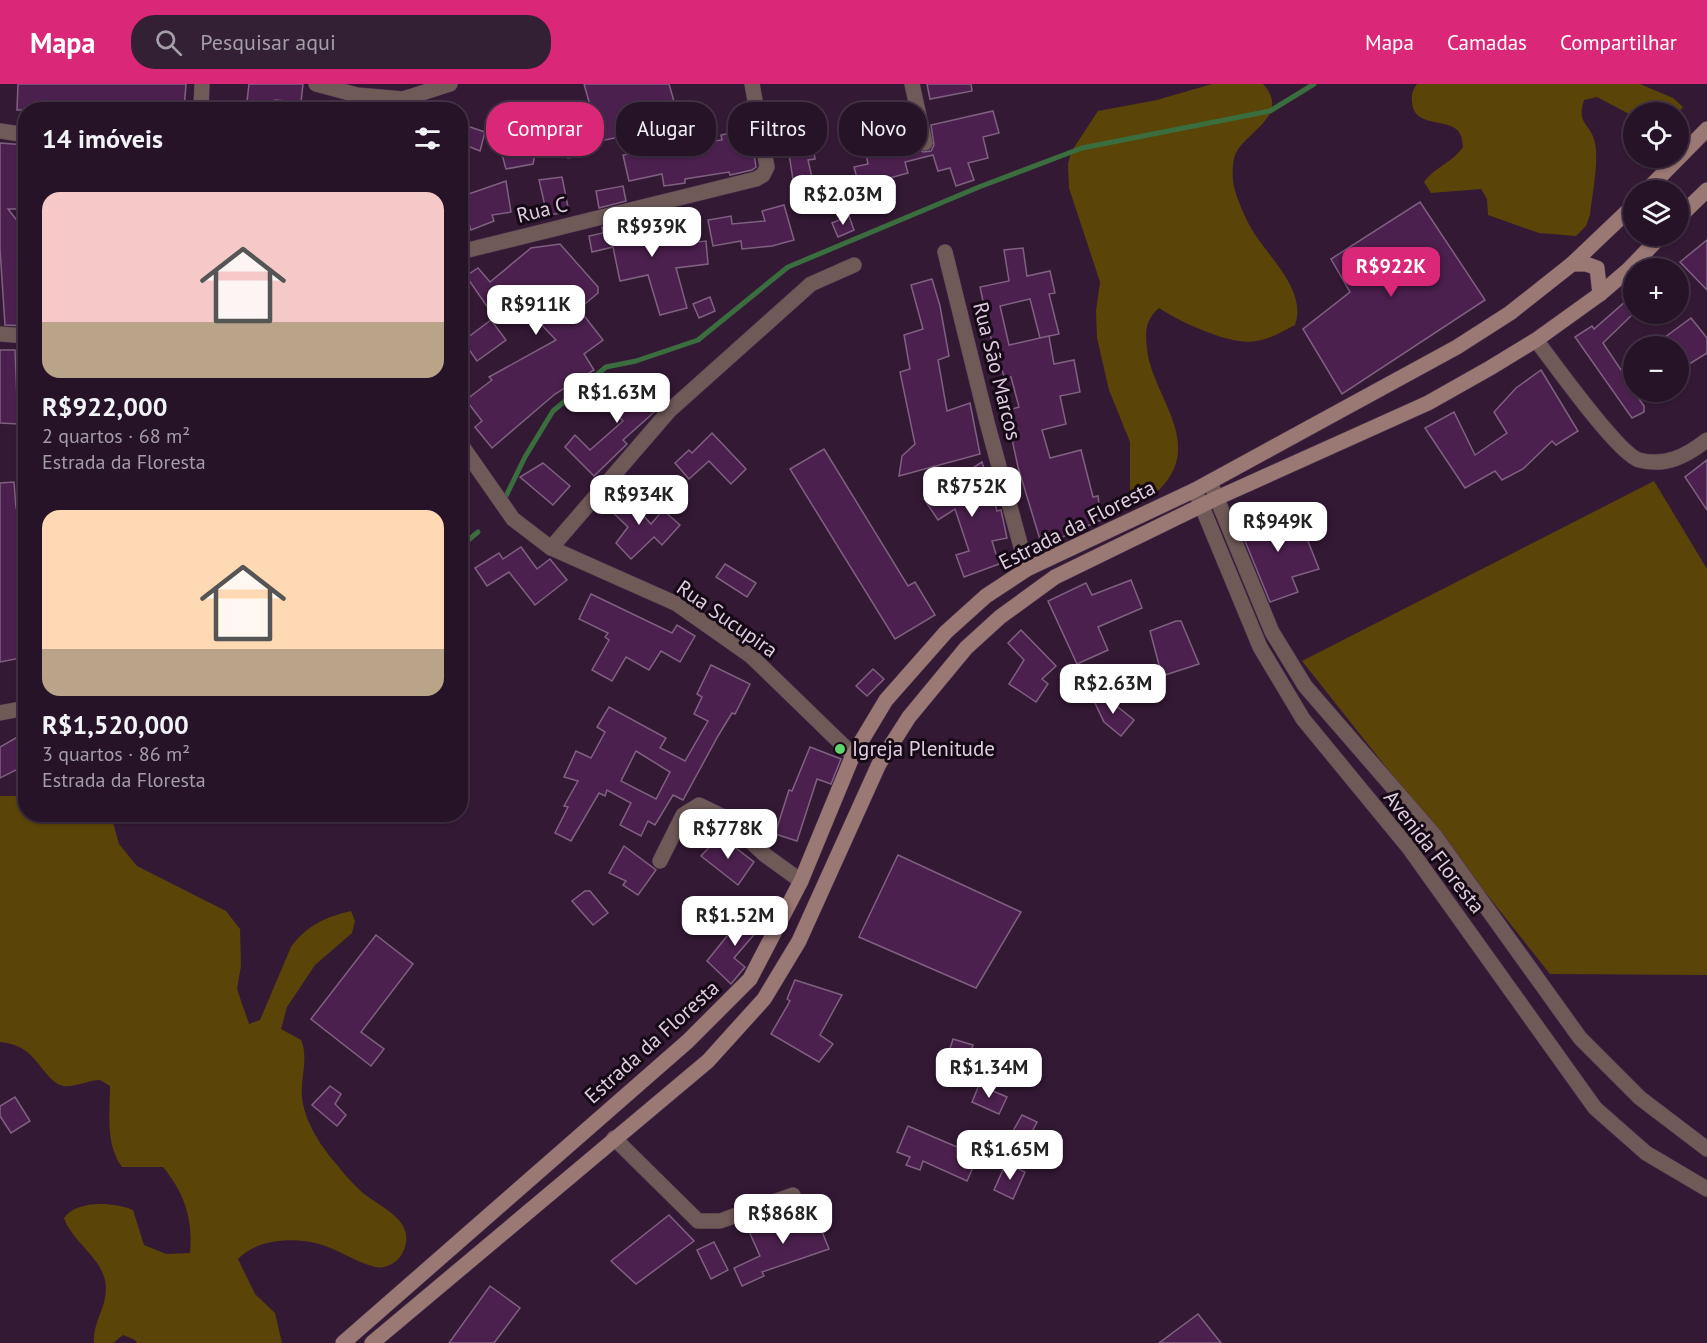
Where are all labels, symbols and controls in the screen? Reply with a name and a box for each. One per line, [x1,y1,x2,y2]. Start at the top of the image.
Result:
search box [131,15,551,69]
text: Mapa [30,24,95,61]
icon: search [152,26,185,59]
text: Pesquisar aqui [200,28,336,56]
text: Mapa [1365,29,1414,56]
text: Camadas [1447,29,1527,56]
text: Compartilhar [1560,29,1677,56]
chip: Comprar [486,102,604,156]
chip: Alugar [616,102,716,156]
chip: Filtros [728,102,827,156]
chip: Novo [839,102,927,156]
map controls [1623,102,1689,402]
button: locate [1623,102,1689,168]
text: 14 imóveis [42,122,163,155]
icon: filters [411,122,444,155]
pin: R$2.03M [788,175,898,226]
button: layers [1623,180,1689,246]
text: R$2.03M [804,181,882,207]
street label: Rua C [514,190,570,229]
pin: R$939K [603,207,701,258]
text: R$939K [617,213,687,239]
icon: home [189,231,297,339]
pin: R$922K [1342,247,1440,298]
text: R$922K [1356,253,1426,279]
button: + [1623,258,1689,324]
pin: R$911K [487,285,585,336]
text: R$911K [501,291,571,317]
street label: Rua São Marcos [967,299,1028,443]
button: − [1623,336,1689,402]
pin: R$1.63M [562,373,672,424]
text: R$1.63M [578,379,656,405]
text: R$922,000 [42,390,167,423]
text: 2 quartos · 68 m² [42,423,190,449]
text: Estrada da Floresta [42,449,206,475]
pin: R$752K [923,467,1021,518]
text: R$752K [937,473,1007,499]
street label: Estrada da Floresta [994,474,1159,576]
pin: R$934K [590,475,688,526]
text: R$934K [604,481,674,507]
pin: R$949K [1229,502,1327,553]
text: R$949K [1243,508,1313,534]
icon: home [189,549,297,657]
street label: Rua Sucupira [671,574,783,663]
pin: R$2.63M [1058,664,1168,715]
text: R$2.63M [1074,670,1152,696]
text: R$1,520,000 [42,708,189,741]
place label: Igreja Plenitude [852,735,995,762]
text: 3 quartos · 86 m² [42,741,190,767]
marker: Igreja Plenitude [833,742,847,756]
text: Estrada da Floresta [42,767,206,793]
street label: Avenida Floresta [1378,785,1491,919]
pin: R$778K [679,809,777,860]
text: R$778K [693,815,763,841]
pin: R$1.52M [680,896,790,947]
text: R$1.52M [696,902,774,928]
street label: Estrada da Floresta [579,974,725,1109]
pin: R$1.34M [934,1048,1044,1099]
text: R$1.34M [950,1054,1028,1080]
pin: R$1.65M [955,1130,1065,1181]
text: R$1.65M [971,1136,1049,1162]
pin: R$868K [734,1194,832,1245]
text: R$868K [748,1200,818,1226]

